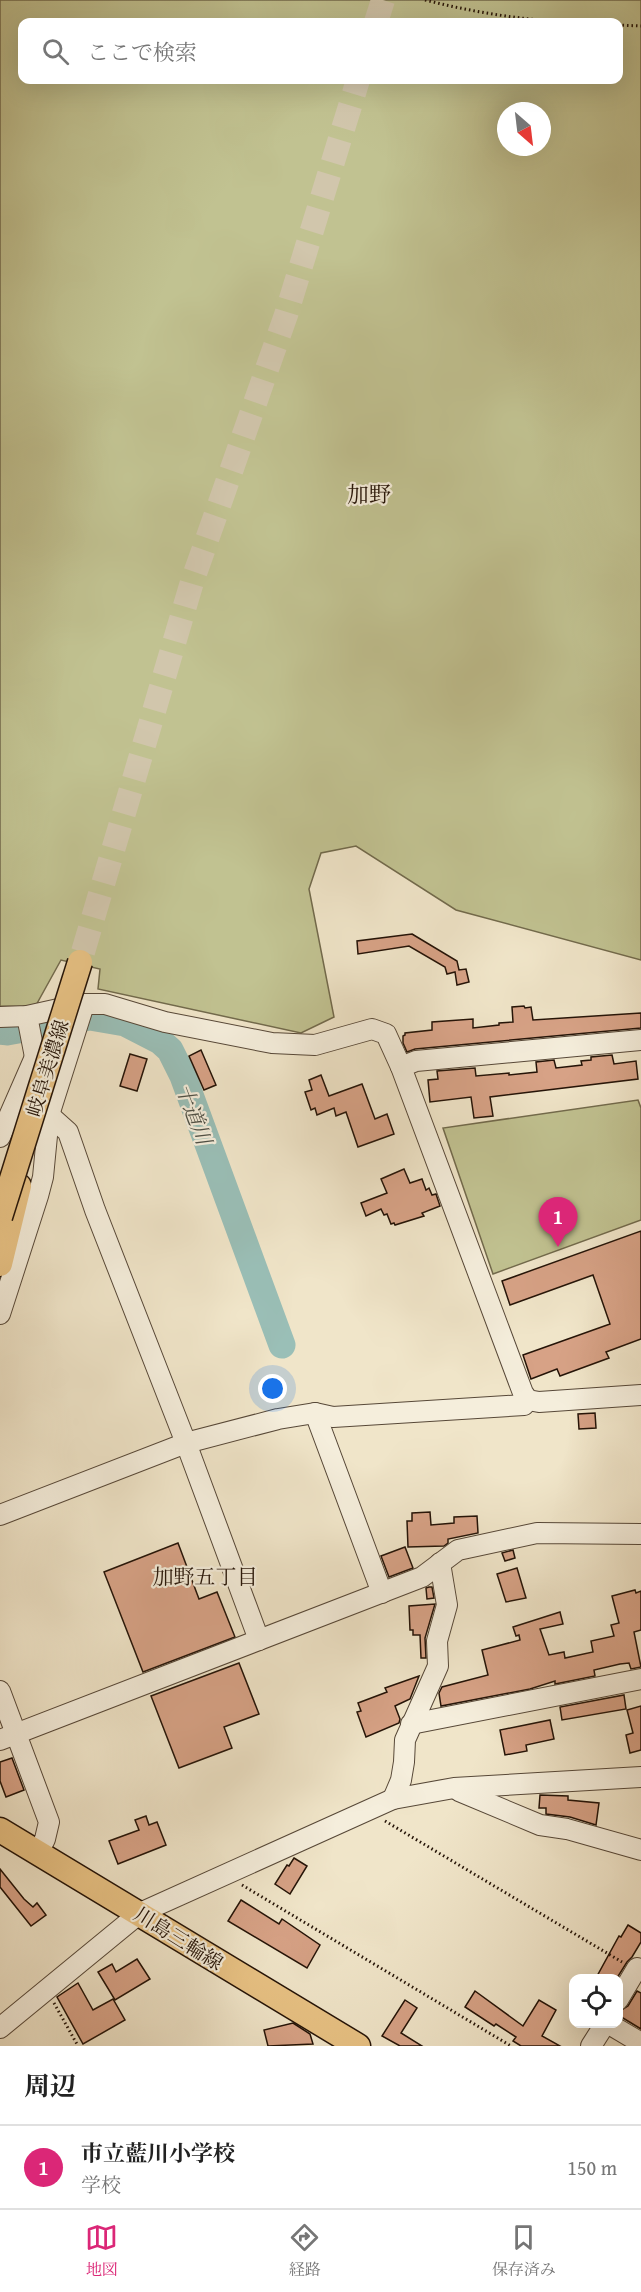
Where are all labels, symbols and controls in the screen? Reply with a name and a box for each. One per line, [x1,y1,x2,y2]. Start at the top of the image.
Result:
search box [18,18,623,84]
icon: search [39,35,72,68]
text: ここで検索 [87,36,197,68]
north arrow [497,102,551,156]
district label: 加野 [347,478,391,510]
street label: 岐阜美濃線 [19,1016,75,1120]
water label: 十道川 [168,1079,220,1151]
pin: 1 [538,1198,578,1247]
your location [258,1374,287,1403]
district label: 加野五丁目 [153,1561,258,1592]
street label: 川島三輪線 [129,1899,229,1977]
map controls [569,1974,623,2028]
button: locate [569,1974,623,2028]
text: 周辺 [24,2066,76,2105]
text: 市立藍川小学校 [81,2137,235,2169]
text: 1 [38,2153,49,2182]
text: 150 m [567,2153,617,2182]
text: 学校 [81,2170,121,2199]
tab: 地図 [85,2221,118,2281]
tab: 経路 [288,2221,321,2281]
tab: 保存済み [492,2221,556,2281]

